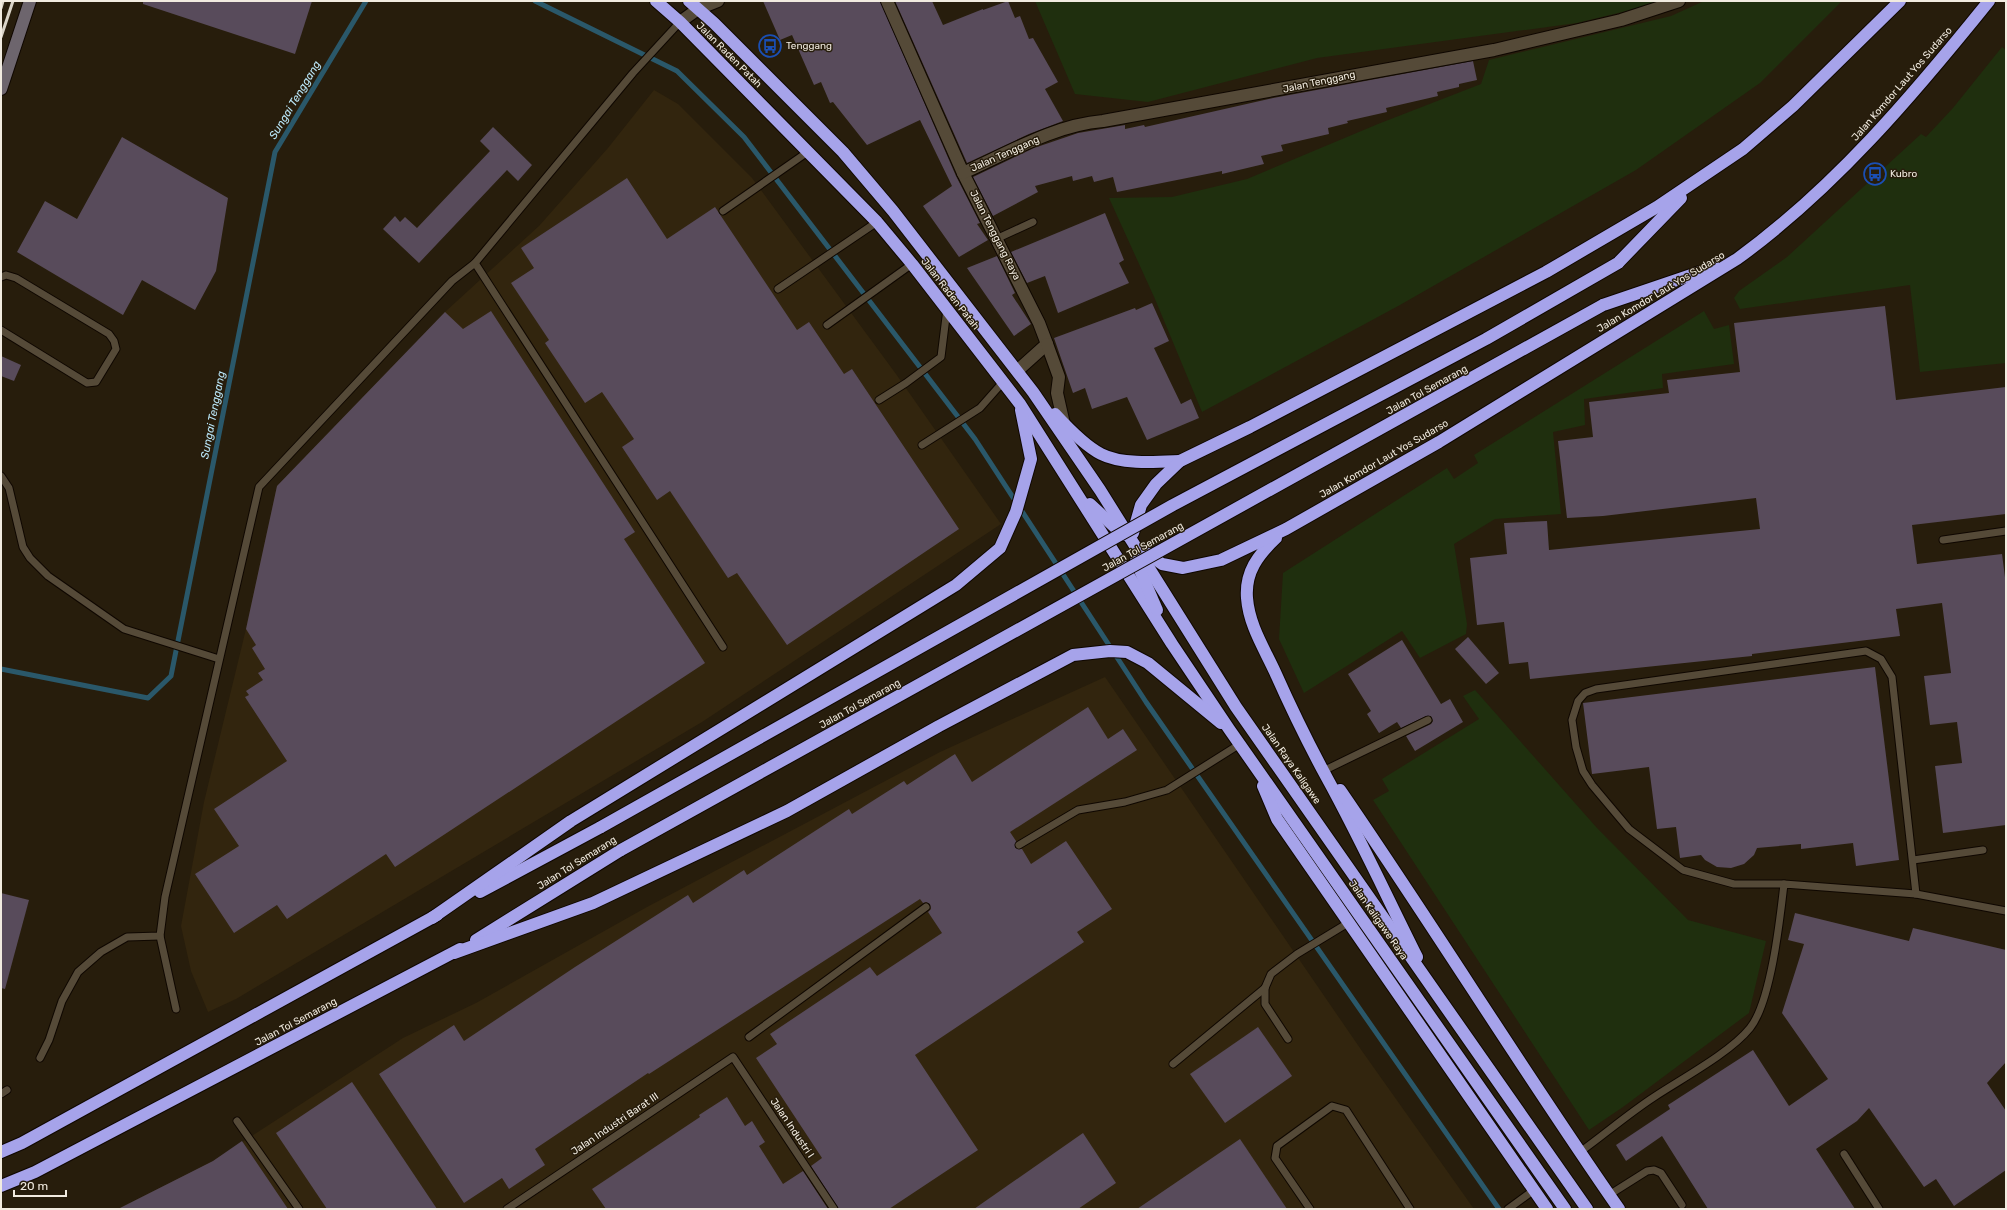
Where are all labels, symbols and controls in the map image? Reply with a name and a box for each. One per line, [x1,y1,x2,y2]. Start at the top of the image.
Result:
street label: Jalan Raden Patah [694,20,764,90]
street label: Jalan Komdor Laut Yos Sudarso [1849,24,1955,143]
bus stop icon: Tenggang [757,33,783,59]
place label: Tenggang [786,40,832,52]
water label: Sungai Tenggang [266,58,324,142]
street label: Jalan Tenggang [1282,68,1356,96]
street label: Jalan Tenggang [969,133,1041,175]
bus stop icon: Kubro [1862,161,1888,187]
place label: Kubro [1890,168,1917,180]
street label: Jalan Tenggang Raya [967,188,1023,282]
street label: Jalan Komdor Laut Yos Sudarso [1595,249,1727,335]
street label: Jalan Raden Patah [918,256,982,332]
street label: Jalan Tol Semarang [1384,363,1470,417]
water label: Sungai Tenggang [198,370,228,460]
street label: Jalan Komdor Laut Yos Sudarso [1317,417,1451,501]
street label: Jalan Tol Semarang [1100,520,1186,574]
street label: Jalan Tol Semarang [817,677,903,731]
street label: Jalan Raya Kaligawe [1259,722,1323,807]
street label: Jalan Tol Semarang [535,834,619,892]
street label: Jalan Kaligawe Raya [1346,878,1410,962]
street label: Jalan Tol Semarang [253,995,339,1049]
street label: Jalan Industri Barat III [569,1090,661,1158]
street label: Jalan Industri I [768,1096,816,1160]
scale bar [14,1172,66,1198]
text: 20 m [20,1179,48,1193]

